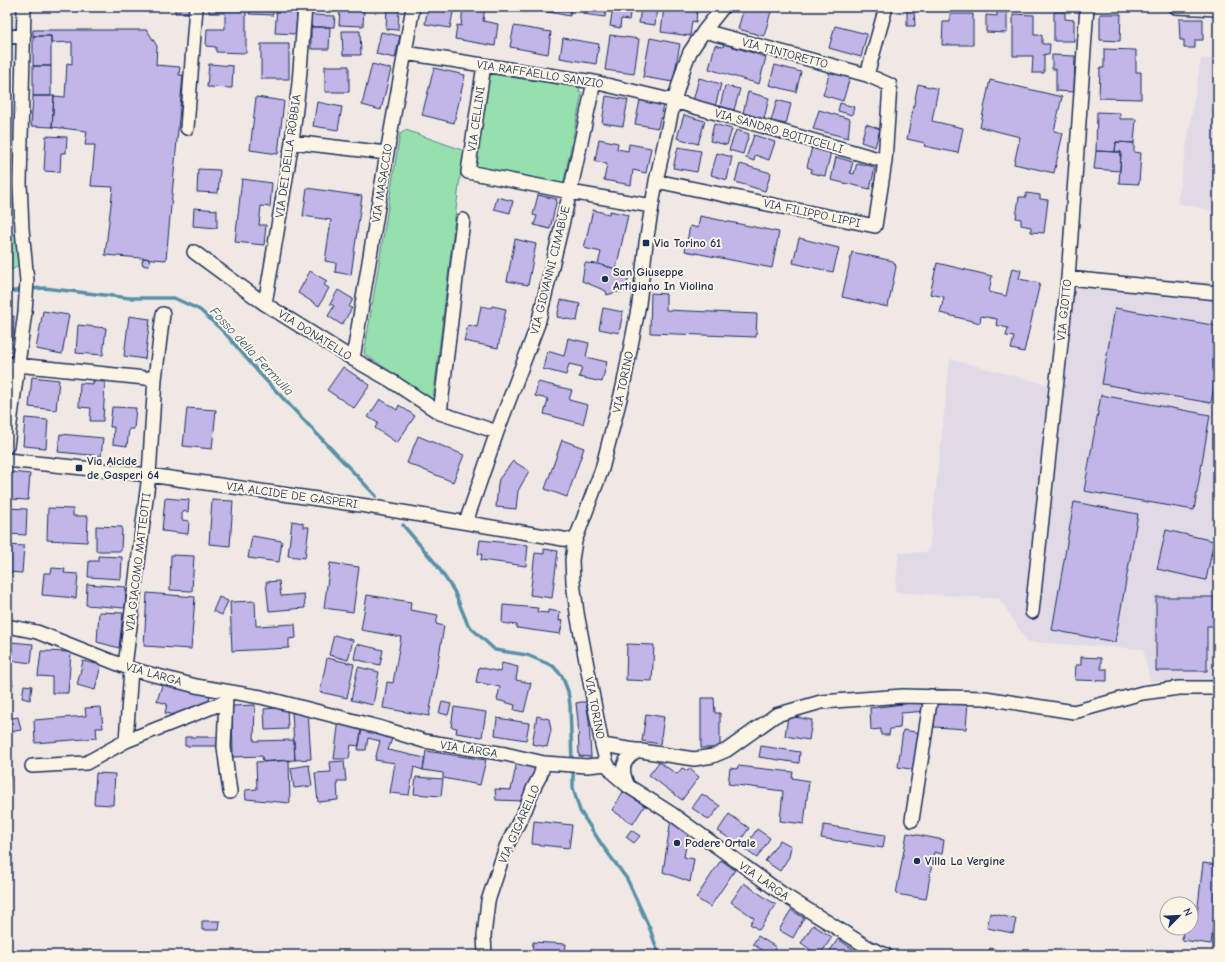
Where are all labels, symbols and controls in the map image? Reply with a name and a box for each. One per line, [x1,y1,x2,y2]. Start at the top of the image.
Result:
street label: VIA TINTORETTO [740,35,830,71]
street label: VIA RAFFAELLO SANZIO [476,57,605,91]
street label: VIA CELLINI [464,85,488,153]
street label: VIA DEI DELLA ROBBIA [272,93,304,219]
street label: VIA SANDRO BOTTICELLI [713,106,845,156]
street label: VIA MASACCIO [369,142,395,223]
street label: VIA FILIPPO LIPPI [762,196,862,230]
street label: VIA GIOVANNI CIMABUE [527,204,573,336]
place label: Via Torino 61 [654,236,721,250]
marker: Via Torino 61 [641,238,651,248]
place label: San Giuseppe Artigiano In Violina [613,265,713,293]
marker: San Giuseppe Artigiano In Violina [600,274,610,284]
street label: VIA GIOTTO [1054,278,1074,342]
water label: Fosso della Fermulla [207,304,297,399]
street label: VIA DONATELLO [276,307,355,363]
street label: VIA TORINO [610,350,636,414]
place label: Via Alcide de Gasperi 64 [87,454,160,482]
marker: Via Alcide de Gasperi 64 [74,463,84,473]
street label: VIA ALCIDE DE GASPERI [225,479,359,511]
street label: VIA GIACOMO MATTEOTTI [123,492,153,632]
street label: VIA LARGA [124,659,184,689]
street label: VIA TORINO [582,676,608,740]
street label: VIA LARGA [439,738,499,760]
street label: VIA GIGARELLO [495,782,543,865]
place label: Podere Ortale [685,836,756,850]
marker: Podere Ortale [672,838,682,848]
place label: Villa La Vergine [925,854,1005,868]
marker: Villa La Vergine [912,856,922,866]
street label: VIA LARGA [736,859,792,903]
north arrow [1159,896,1199,936]
text: N [1180,906,1195,918]

